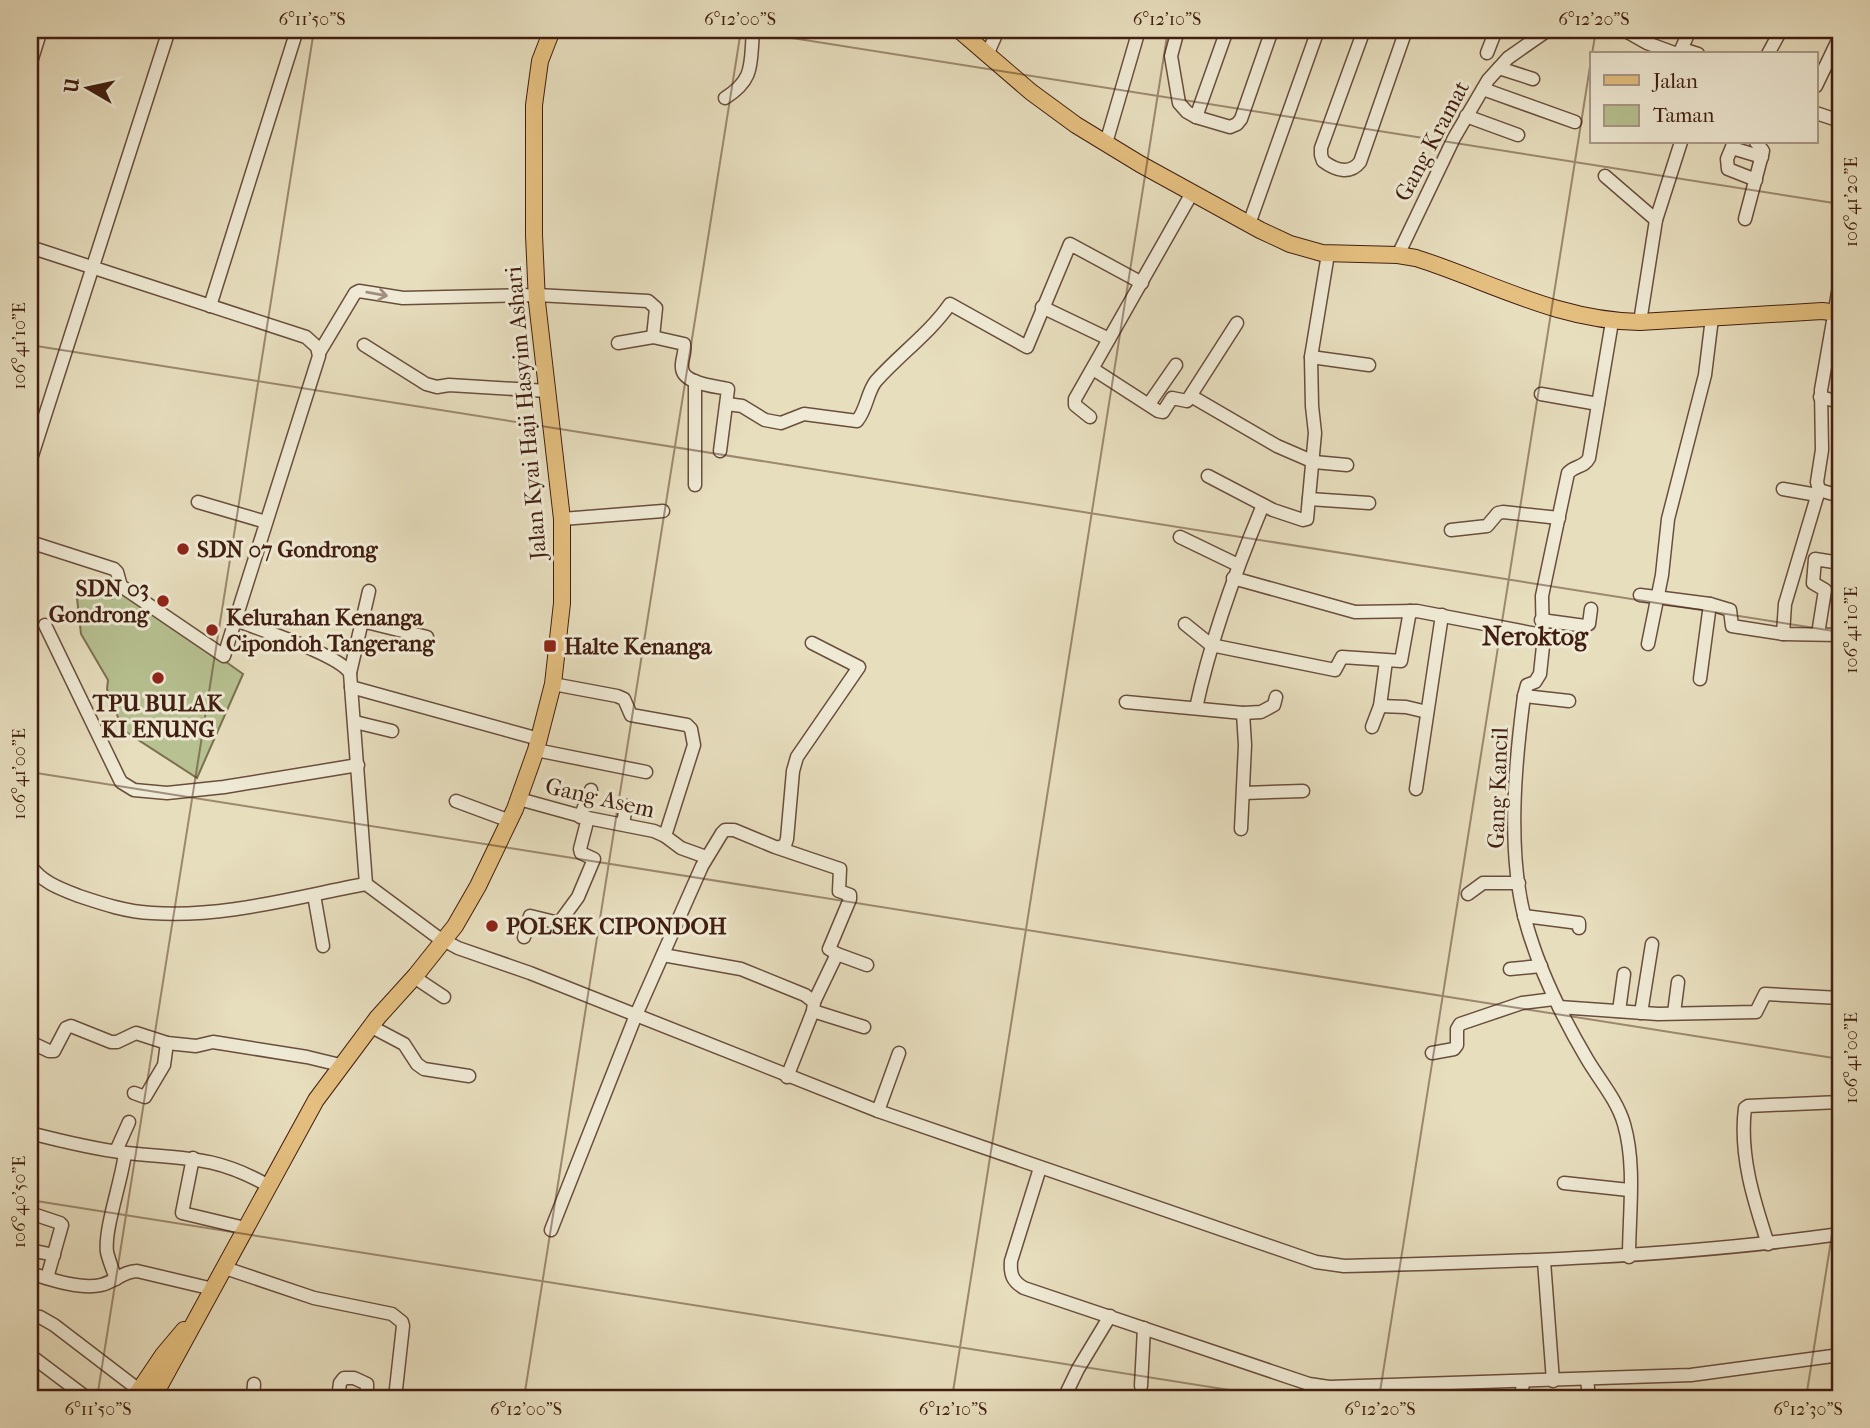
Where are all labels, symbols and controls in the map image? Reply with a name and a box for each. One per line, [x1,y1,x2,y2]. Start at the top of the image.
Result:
text: 6°11'50"S [279,9,345,30]
text: 6°12'00"S [704,9,776,30]
text: 6°12'10"S [1133,9,1201,30]
text: 6°12'20"S [1558,9,1630,30]
north arrow [52,52,122,122]
legend [1590,52,1818,144]
text: Jalan [1651,69,1698,93]
text: U [60,76,84,96]
street label: Gang Kramat [1389,76,1475,206]
text: Taman [1653,103,1714,127]
text: 106°41'20"E [1841,157,1862,247]
street label: Jalan Kyai Haji Hasyim Ashari [500,265,552,563]
one-way arrow [365,288,388,301]
text: 106°41'10"E [9,302,30,390]
place label: SDN 07 Gondrong [197,536,378,563]
marker: SDN 07 Gondrong [175,541,191,557]
place label: SDN 03 Gondrong [49,575,150,628]
text: 106°41'10"E [1841,586,1862,674]
marker: SDN 03 Gondrong [155,593,171,609]
place label: Kelurahan Kenanga Cipondoh Tangerang [226,604,435,657]
district label: Neroktog [1482,621,1589,652]
marker: Kelurahan Kenanga Cipondoh Tangerang [204,622,220,638]
place label: Halte Kenanga [564,633,713,660]
marker: Halte Kenanga [542,638,558,654]
marker: TPU BULAK KI ENUNG [150,670,166,686]
place label: TPU BULAK KI ENUNG [92,690,226,743]
street label: Gang Kancil [1482,726,1514,849]
text: 106°41'00"E [9,728,30,820]
street label: Gang Asem [543,772,657,824]
place label: POLSEK CIPONDOH [506,913,727,940]
marker: POLSEK CIPONDOH [484,918,500,934]
text: 106°41'00"E [1841,1012,1862,1104]
text: 106°40'50"E [9,1156,30,1248]
text: 6°11'50"S [65,1399,131,1420]
text: 6°12'00"S [490,1399,562,1420]
text: 6°12'10"S [919,1399,987,1420]
text: 6°12'20"S [1344,1399,1416,1420]
text: 6°12'30"S [1773,1399,1843,1420]

